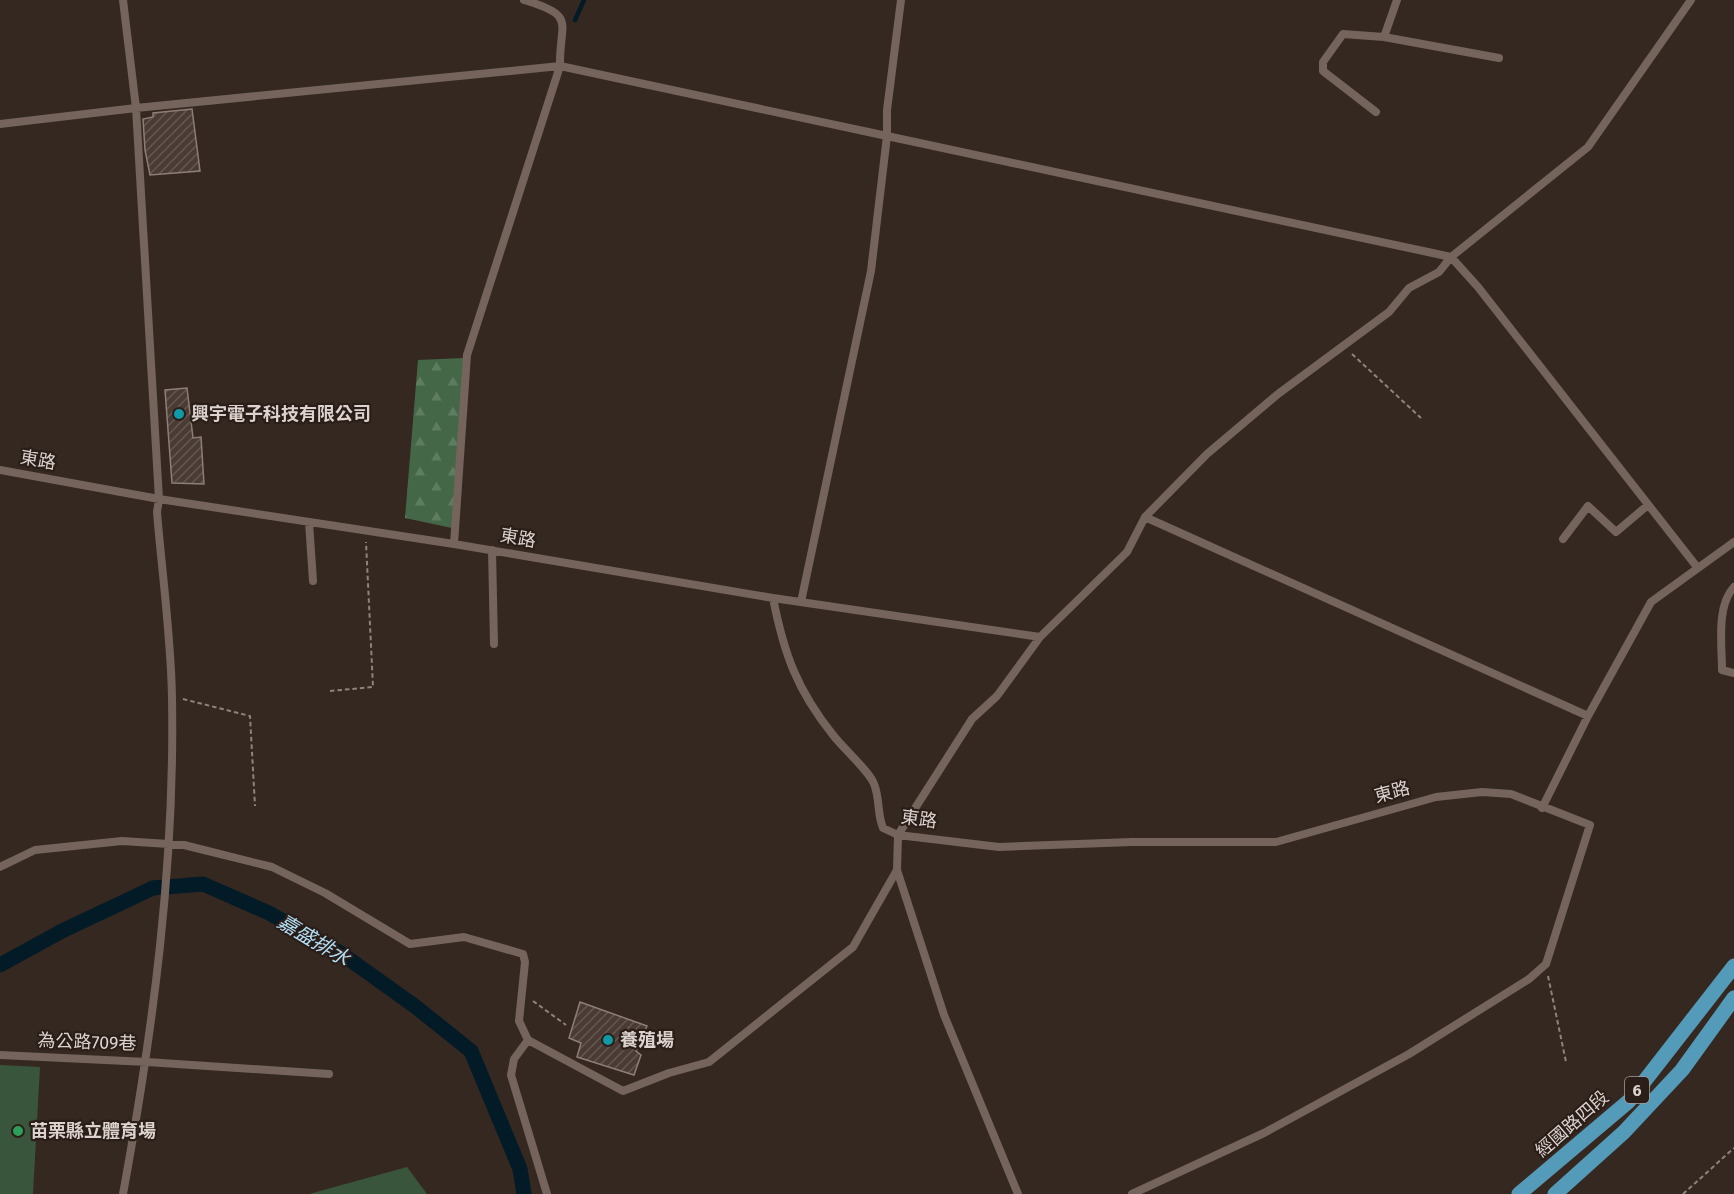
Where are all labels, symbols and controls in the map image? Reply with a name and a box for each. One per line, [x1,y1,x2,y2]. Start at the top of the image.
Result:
place label: 興宇電子科技有限公司 [191,403,371,425]
marker: 興宇電子科技有限公司 [172,407,186,421]
street label: 東路 [18,446,58,474]
street label: 東路 [498,524,538,552]
street label: 東路 [1372,777,1412,807]
street label: 東路 [900,806,938,832]
water label: 嘉盛排水 [274,909,355,971]
street label: 為公路709巷 [37,1029,137,1055]
place label: 養殖場 [620,1029,674,1051]
marker: 養殖場 [601,1033,615,1047]
road number: 6 [1625,1077,1649,1103]
street label: 經國路四段 [1531,1086,1613,1162]
place label: 苗栗縣立體育場 [30,1120,156,1142]
marker: 苗栗縣立體育場 [11,1124,25,1138]

